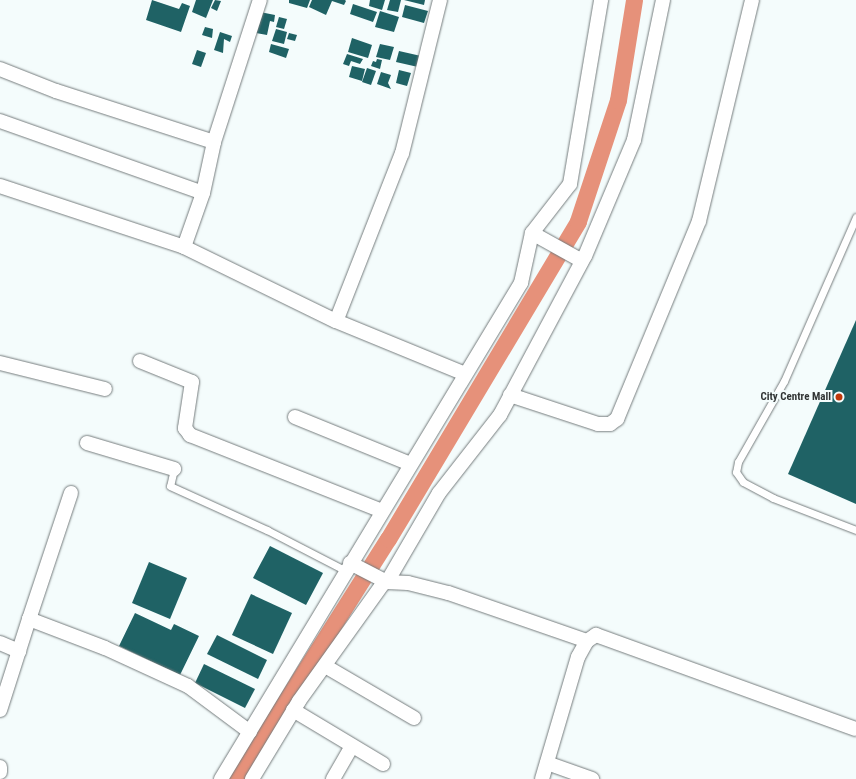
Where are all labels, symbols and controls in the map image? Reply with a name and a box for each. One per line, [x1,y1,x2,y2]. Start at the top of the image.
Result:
place label: City Centre Mall [760,390,831,404]
marker: City Centre Mall [834,392,844,402]

